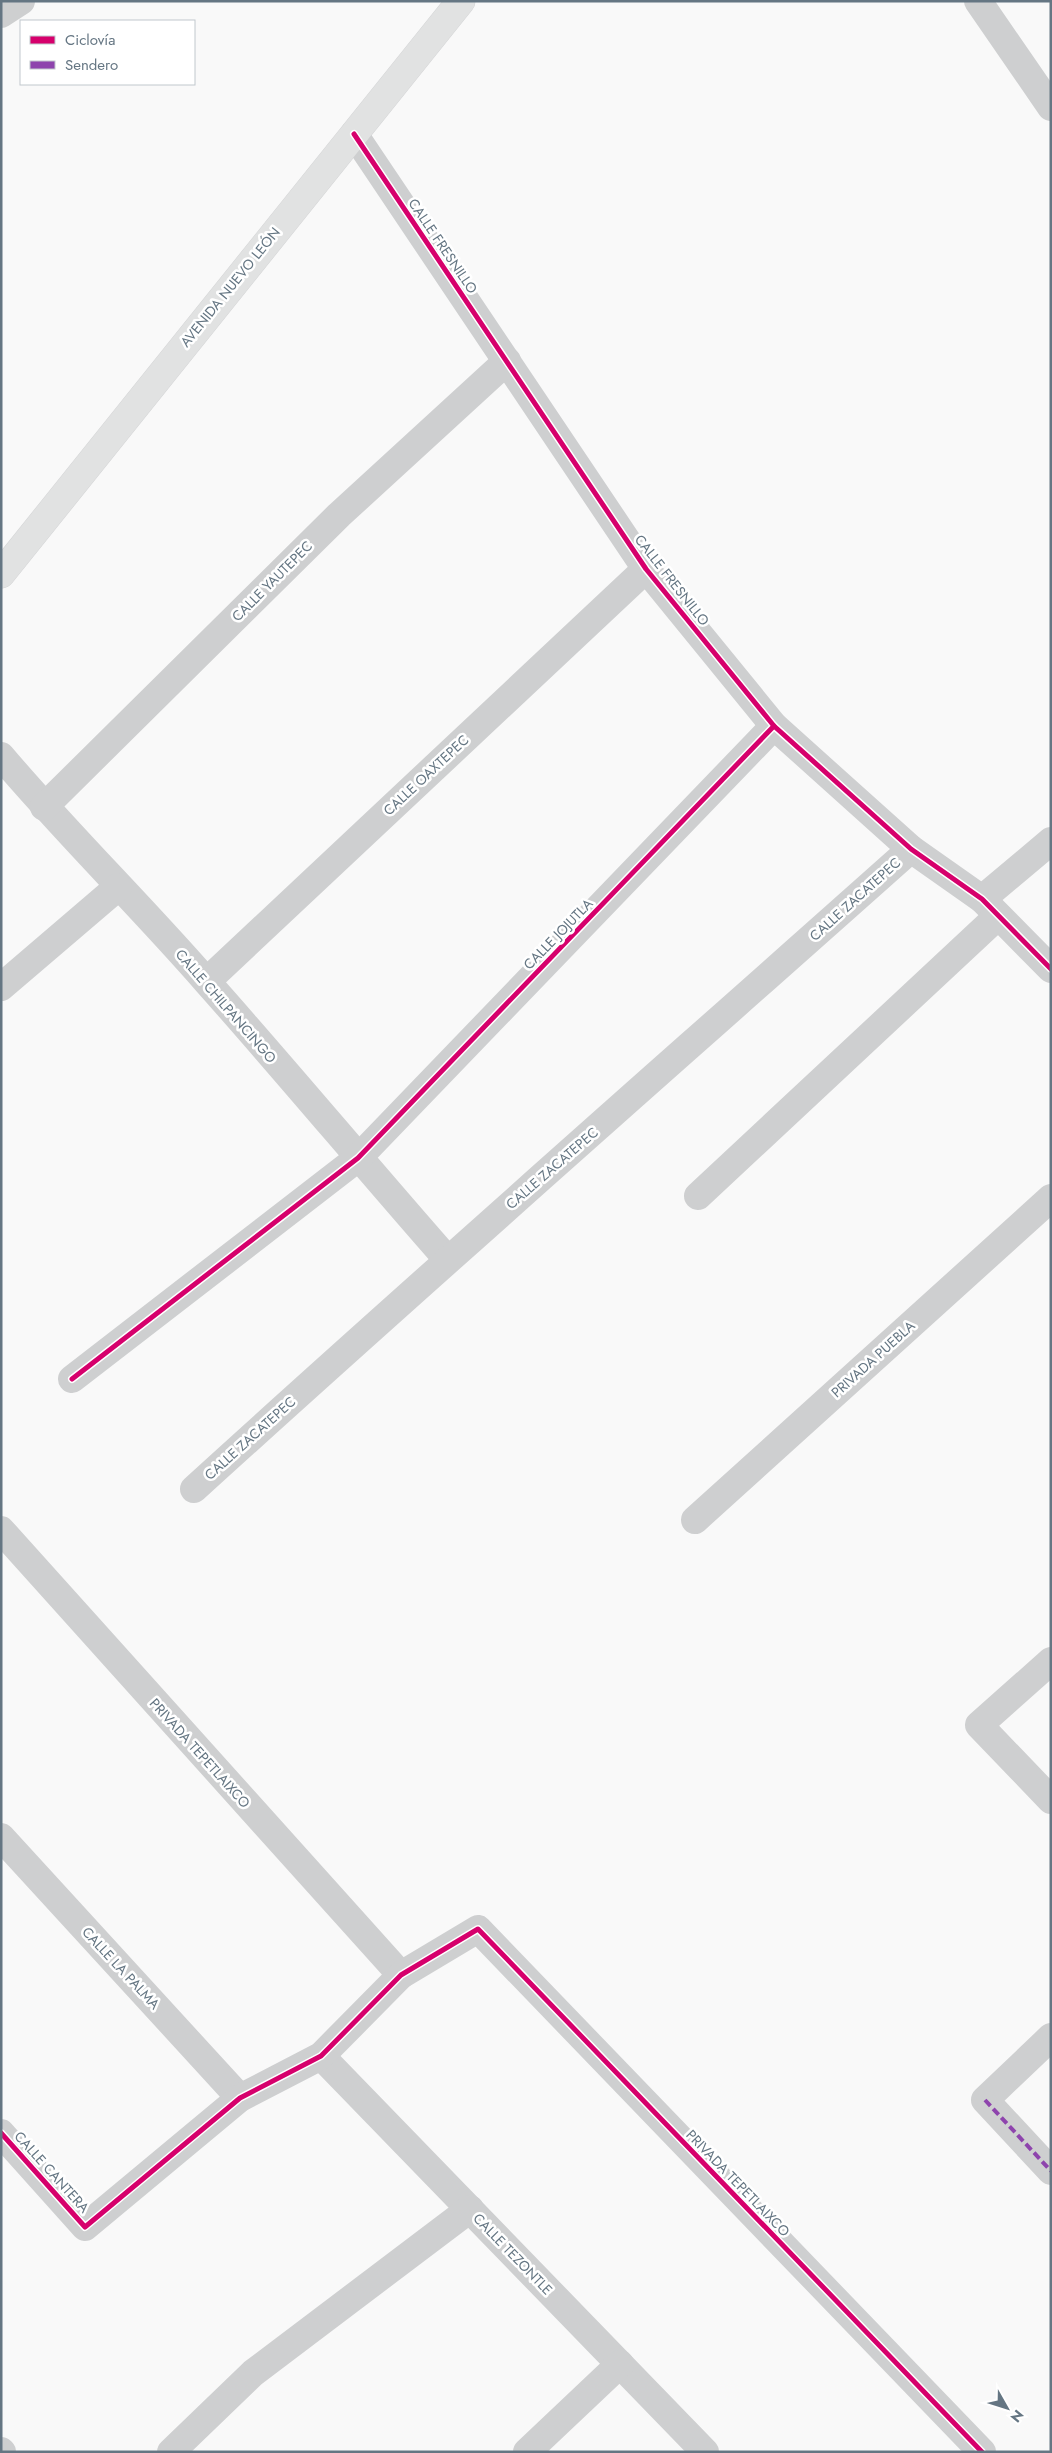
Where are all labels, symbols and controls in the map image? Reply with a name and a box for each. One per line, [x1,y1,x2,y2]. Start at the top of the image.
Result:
legend [20,20,195,85]
text: Ciclovía [65,29,115,51]
text: Sendero [65,54,118,76]
street label: CALLE FRESNILLO [404,194,482,298]
street label: AVENIDA NUEVO LEÓN [175,223,285,351]
street label: CALLE FRESNILLO [630,530,714,630]
street label: CALLE YAUTEPEC [227,536,317,626]
street label: CALLE OAXTEPEC [379,730,473,820]
street label: CALLE ZACATEPEC [805,853,905,945]
street label: CALLE JOJUTLA [519,893,598,974]
street label: CALLE CHILPANCINGO [171,945,281,1067]
street label: CALLE ZACATEPEC [502,1122,602,1214]
street label: PRIVADA PUEBLA [827,1315,920,1402]
street label: CALLE ZACATEPEC [200,1392,300,1484]
street label: PRIVADA TEPETLAIXCO [145,1694,255,1812]
street label: CALLE LA PALMA [78,1922,165,2014]
street label: PRIVADA TEPETLAIXCO [682,2125,794,2241]
street label: CALLE CANTERA [10,2127,95,2218]
street label: CALLE TEZONTLE [469,2209,557,2299]
north arrow [982,2383,1032,2433]
text: N [1006,2406,1028,2427]

